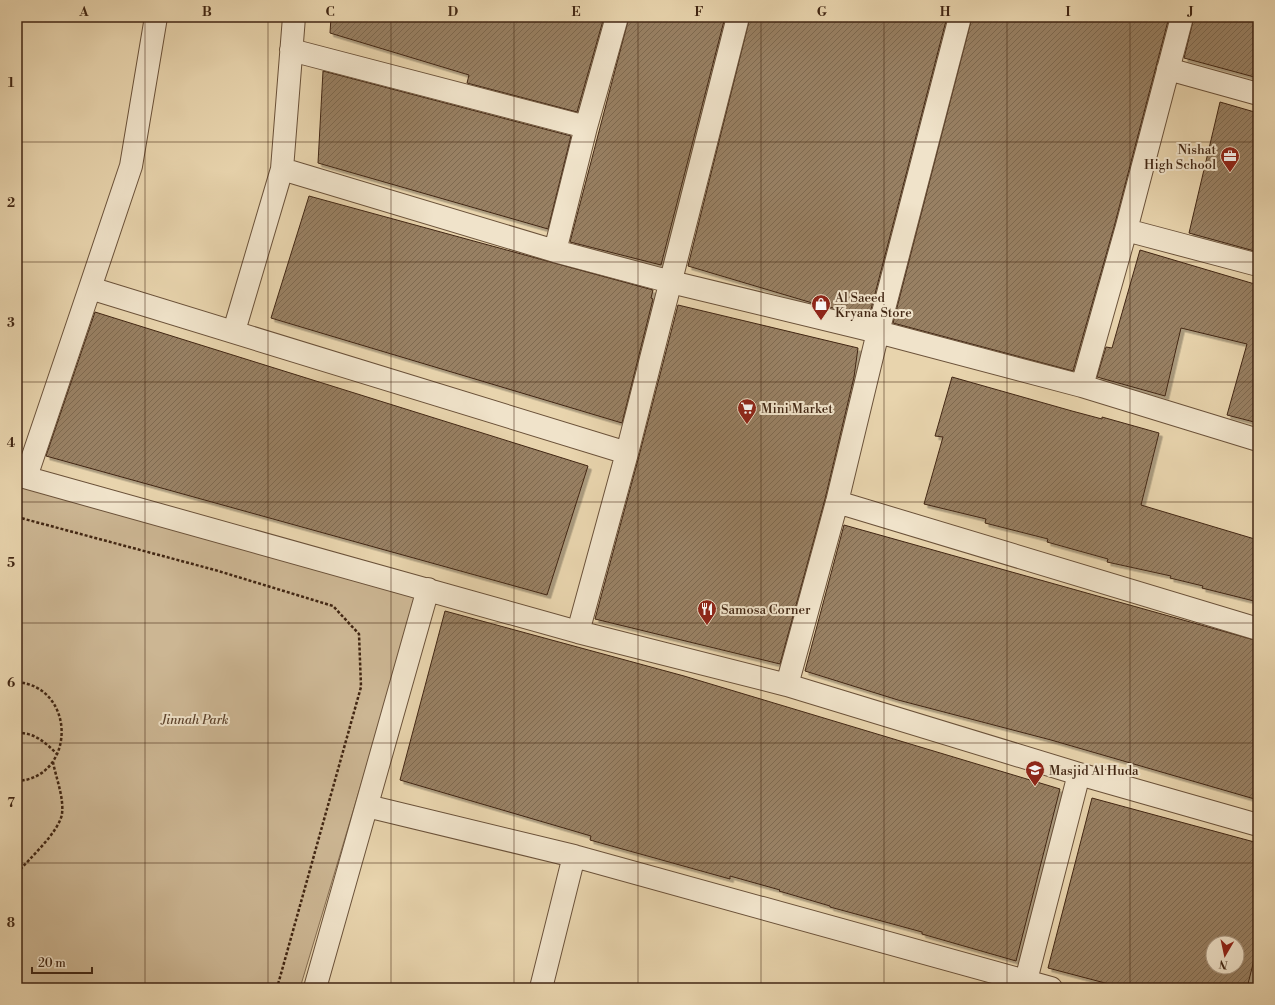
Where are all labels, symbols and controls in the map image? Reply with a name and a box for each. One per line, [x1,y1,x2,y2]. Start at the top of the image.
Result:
text: A [78,4,89,20]
text: B [202,4,212,20]
text: C [325,4,335,20]
text: D [448,4,458,20]
text: E [571,4,581,20]
text: F [694,4,704,20]
text: G [817,4,828,20]
text: H [940,4,951,20]
text: I [1065,4,1071,20]
text: J [1186,4,1194,20]
text: 1 [8,75,15,91]
place label: Nishat High School [1144,142,1216,173]
office icon: Nishat High School [1219,145,1241,173]
text: 2 [7,195,15,211]
place label: Al Saeed Kryana Store [834,290,912,321]
shop icon: Al Saeed Kryana Store [810,293,832,321]
text: 3 [7,315,15,331]
supermarket icon: Mini Market [736,397,758,425]
place label: Mini Market [761,401,833,417]
text: 4 [7,435,16,451]
text: 5 [7,555,15,571]
restaurant icon: Samosa Corner [696,598,718,626]
place label: Samosa Corner [721,602,811,618]
text: 6 [7,675,15,691]
park label: Jinnah Park [159,712,229,728]
school or university icon: Masjid Al Huda [1024,759,1046,787]
place label: Masjid Al Huda [1049,763,1139,779]
text: 7 [7,795,15,811]
text: 8 [7,915,15,931]
north arrow [1205,935,1245,975]
scale bar [32,949,92,975]
text: 20 m [38,956,66,971]
text: N [1218,956,1229,971]

